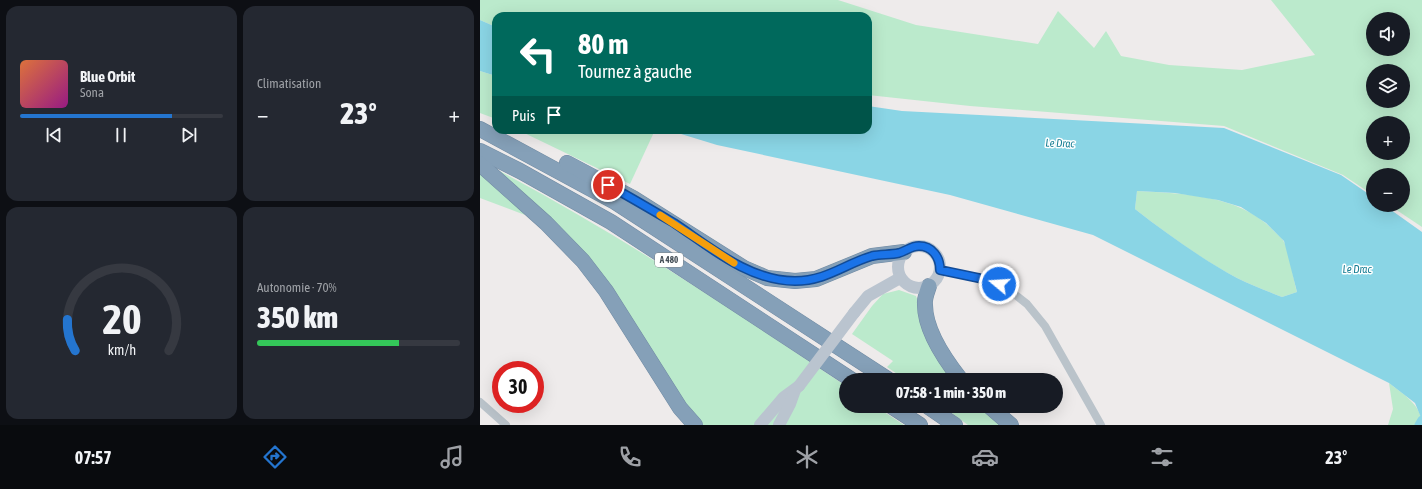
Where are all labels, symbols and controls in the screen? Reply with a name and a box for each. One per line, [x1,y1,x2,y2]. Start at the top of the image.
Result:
map controls [1366,12,1410,212]
button: sound [1366,12,1410,56]
icon: left [512,28,564,80]
text: 80 m [578,28,628,60]
text: Tournez à gauche [578,61,692,82]
button: layers [1366,64,1410,108]
text: Blue Orbit [80,68,135,85]
text: Climatisation [257,76,321,91]
text: Sona [80,85,104,100]
text: 23° [340,96,377,130]
text: − [257,101,268,127]
text: + [449,101,460,127]
icon: arrive [543,104,565,126]
text: Puis [512,107,535,124]
button: + [1366,116,1410,160]
icon: previous [43,124,65,146]
icon: pause [110,124,132,146]
icon: next [178,124,200,146]
water label: Le Drac [1045,136,1076,150]
pin [591,168,625,202]
button: − [1366,168,1410,212]
icon: arrive [597,174,619,196]
road number: A 480 [655,253,683,267]
position arrow [978,263,1020,305]
water label: Le Drac [1342,263,1372,275]
text: Autonomie · 70% [257,280,337,295]
text: 20 [102,295,141,343]
text: 350 km [257,300,338,334]
text: km/h [107,341,136,357]
speed limit sign: 30 [492,361,544,413]
text: 07:58 · 1 min · 350 m [896,384,1006,401]
icon: directions [261,443,289,471]
icon: music [438,443,466,471]
icon: phone [616,443,644,471]
icon: climate [793,443,821,471]
icon: car [971,443,999,471]
icon: filters [1148,443,1176,471]
text: 07:57 [75,447,112,468]
text: 23° [1325,447,1347,468]

